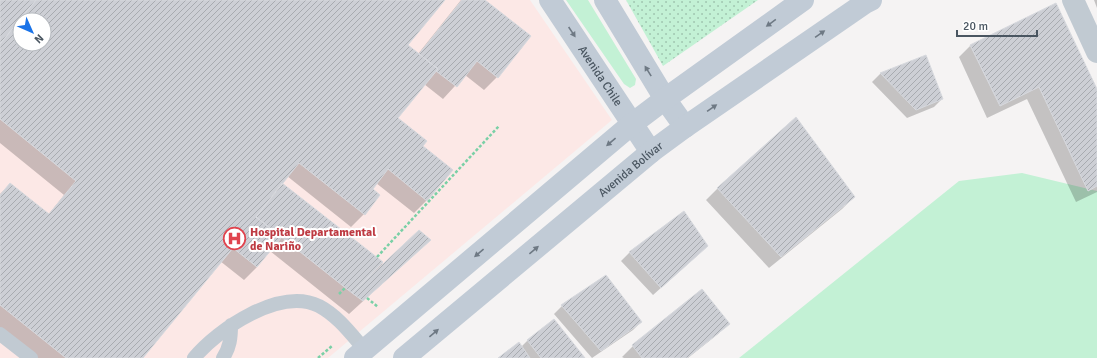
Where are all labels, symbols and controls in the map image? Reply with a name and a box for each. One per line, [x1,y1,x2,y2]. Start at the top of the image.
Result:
north arrow [12,12,52,52]
scale bar [957,12,1037,38]
one-way arrow [766,19,776,27]
text: 20 m [963,19,988,34]
one-way arrow [568,27,576,38]
one-way arrow [814,30,825,38]
text: N [31,31,46,46]
street label: Avenida Chile [575,43,626,109]
one-way arrow [644,66,652,76]
one-way arrow [707,104,718,112]
street label: Avenida Bolívar [595,138,666,200]
one-way arrow [605,138,616,147]
place label: Hospital Departamental de Nariño [250,225,376,254]
hospital icon: Hospital Departamental de Nariño [222,226,248,252]
one-way arrow [529,245,539,254]
one-way arrow [474,249,485,258]
one-way arrow [429,328,440,337]

